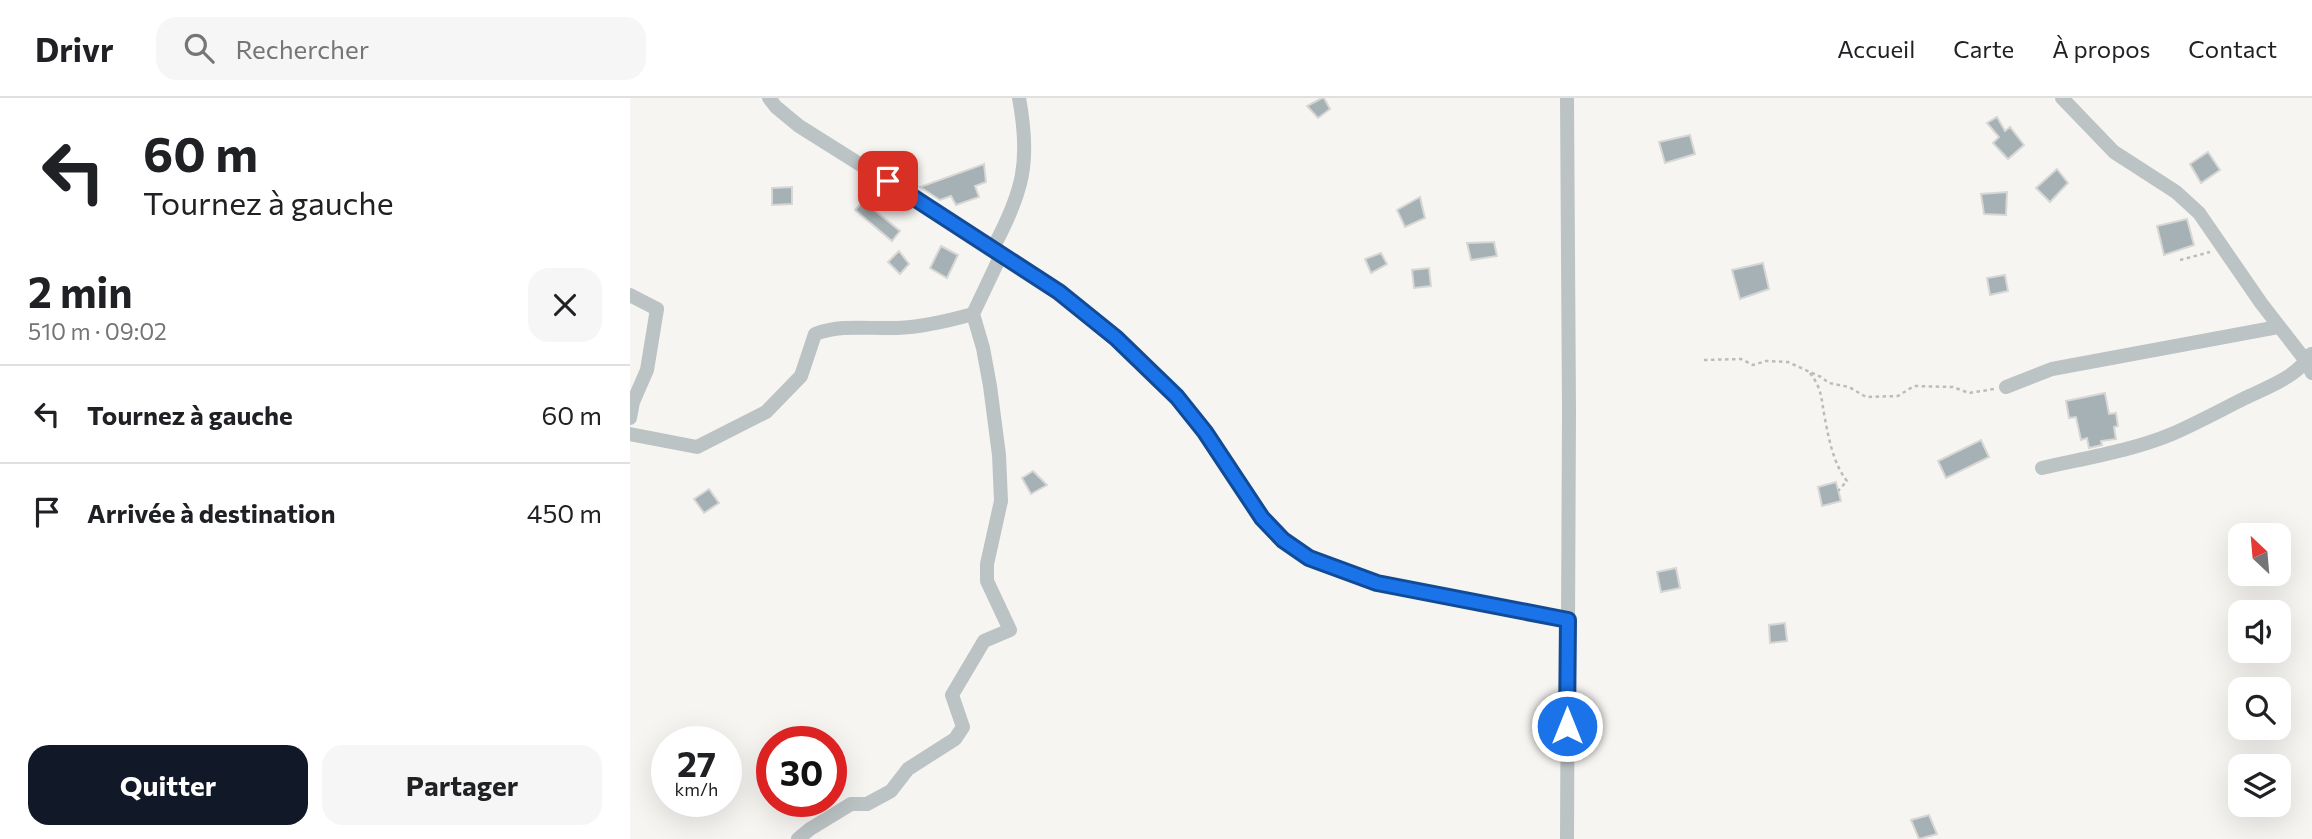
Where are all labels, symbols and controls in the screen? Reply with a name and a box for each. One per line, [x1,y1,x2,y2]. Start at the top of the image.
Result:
search box [156,17,646,80]
text: Drivr [35,28,114,69]
icon: search [180,29,218,67]
text: Rechercher [236,33,369,64]
text: Accueil [1837,34,1915,63]
text: Carte [1953,34,2014,63]
text: À propos [2052,34,2150,63]
text: Contact [2188,34,2277,63]
text: 60 m [143,122,258,182]
icon: left [28,126,119,217]
pin [858,151,918,211]
icon: arrive [869,162,907,200]
text: Tournez à gauche [143,182,394,222]
text: 2 min [28,265,133,317]
button: close [528,268,602,342]
text: 510 m · 09:02 [28,317,167,345]
icon: left [28,395,66,433]
text: Tournez à gauche [87,399,293,430]
text: 60 m [542,399,602,430]
icon: arrive [28,493,66,531]
text: Arrivée à destination [87,497,335,528]
text: 450 m [527,497,602,528]
north arrow [2228,523,2291,586]
map controls [2228,523,2291,817]
button: sound [2228,600,2291,663]
button: search [2228,677,2291,740]
position arrow [1530,689,1604,763]
speed limit sign: 30 [756,726,847,817]
text: 27 [677,741,716,784]
button: Quitter [28,745,308,825]
button: Partager [322,745,602,825]
button: layers [2228,754,2291,817]
text: km/h [675,778,718,800]

